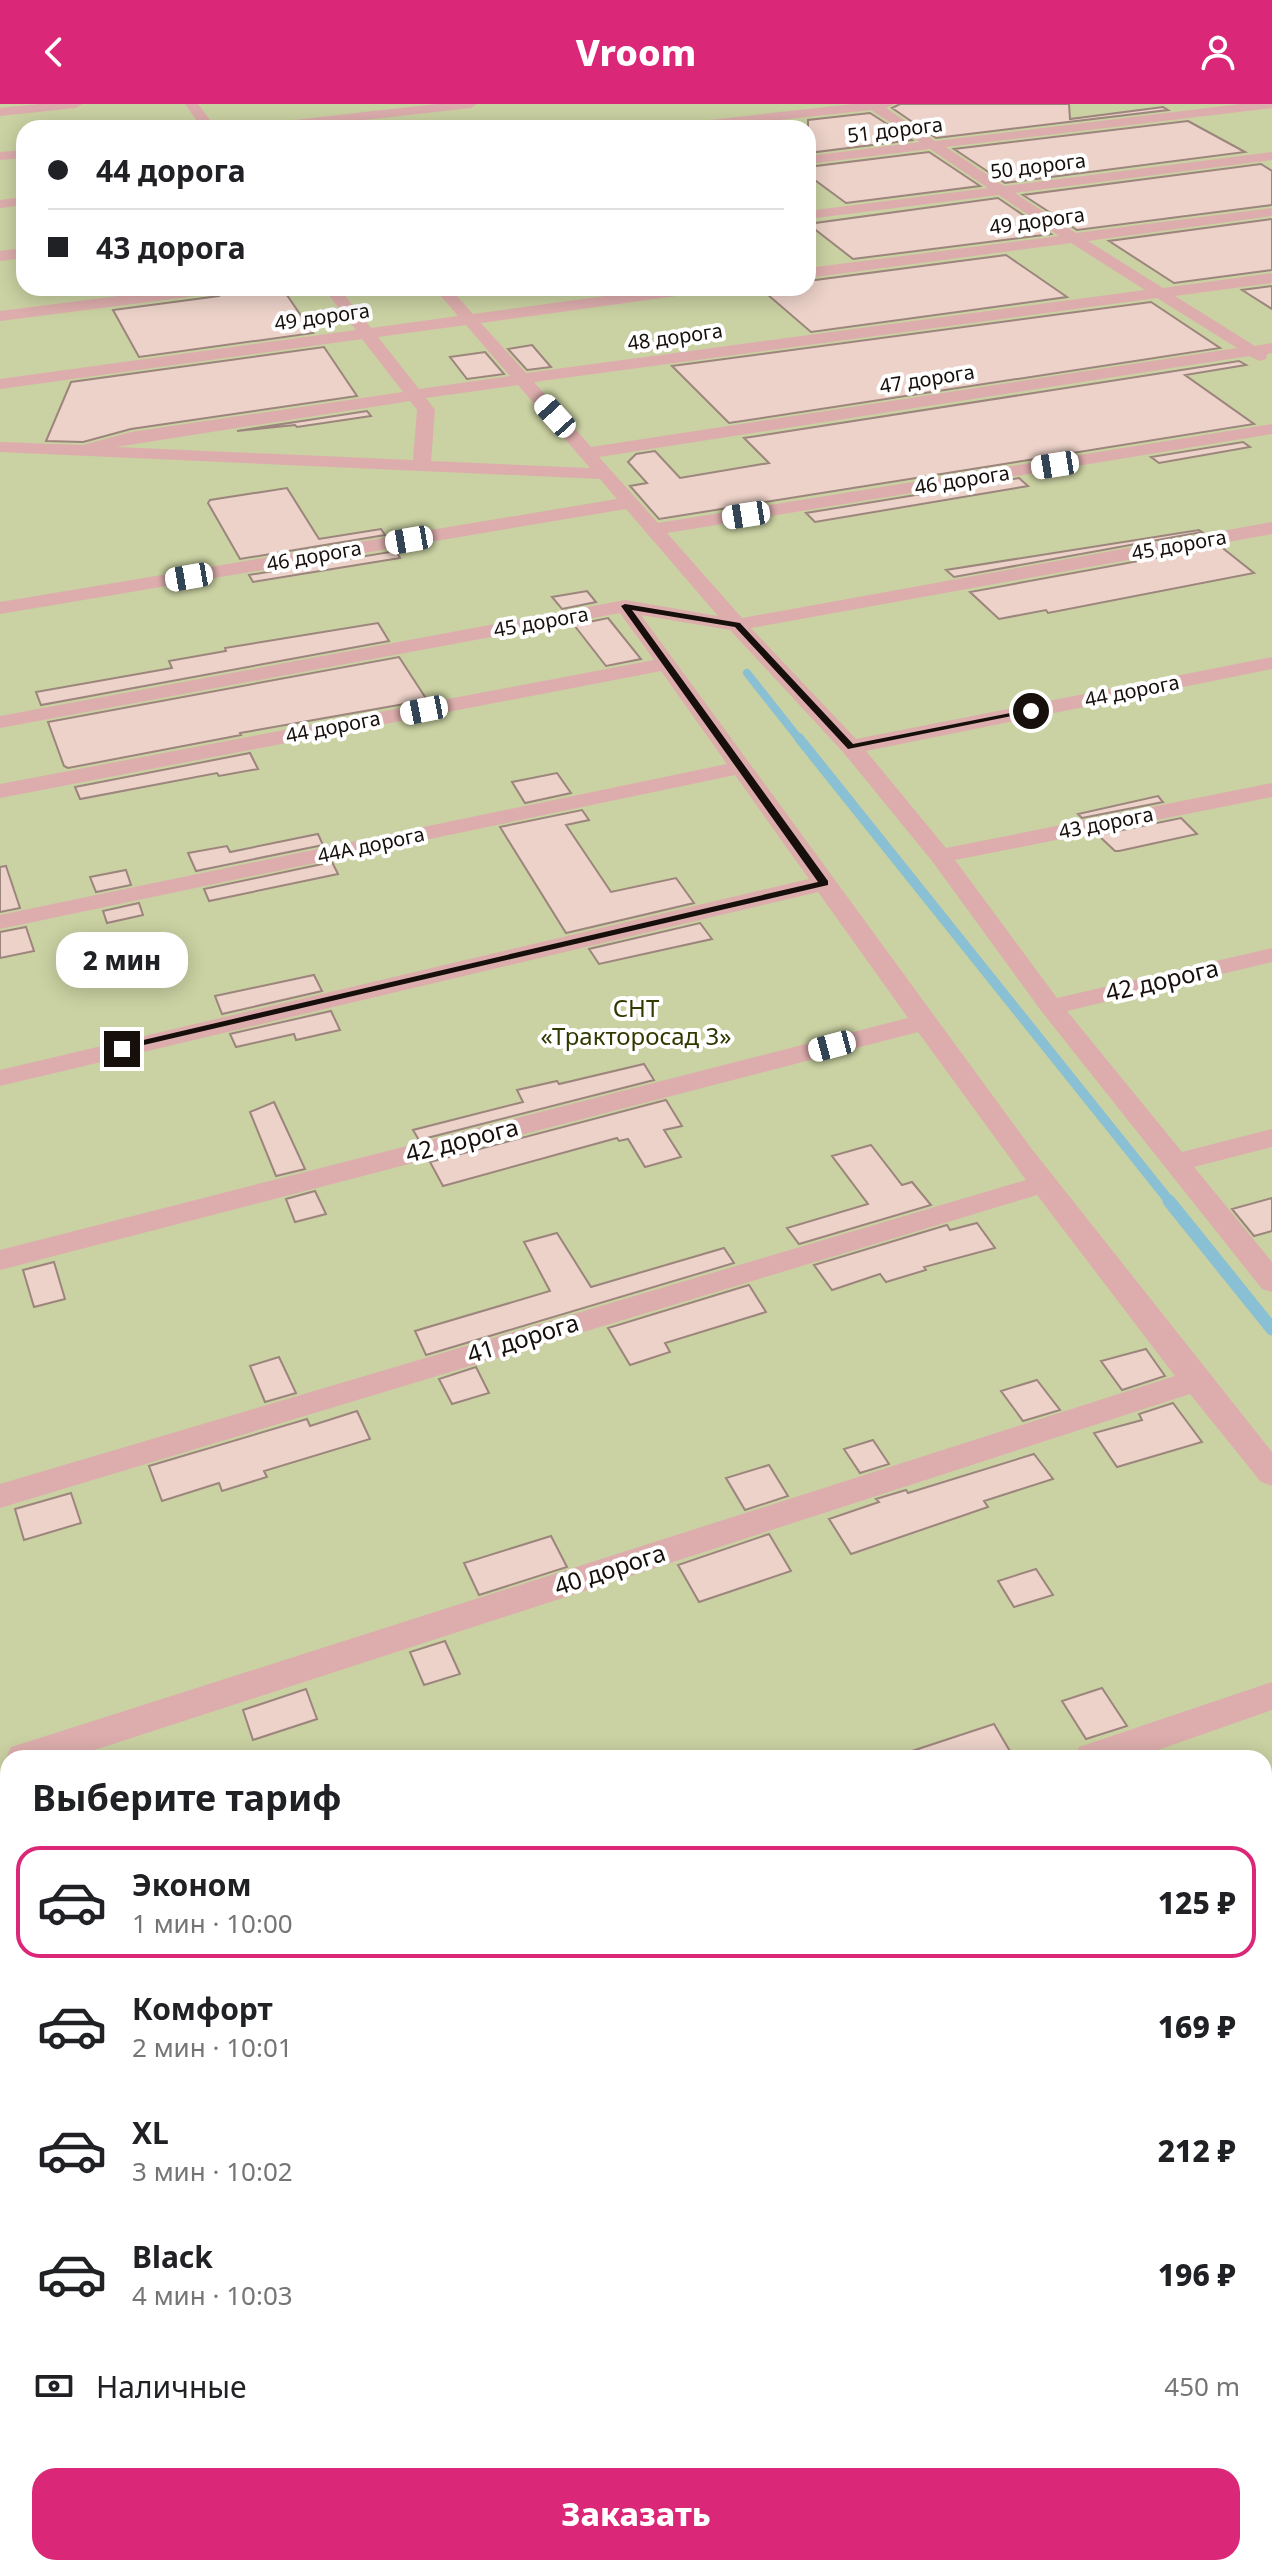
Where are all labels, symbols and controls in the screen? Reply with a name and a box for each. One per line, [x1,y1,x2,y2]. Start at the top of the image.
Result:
text: Vroom [576,28,696,77]
icon: back [32,30,76,74]
icon: person [1196,30,1240,74]
street label: 51 дорога [846,110,944,149]
street label: 50 дорога [989,146,1087,185]
text: 44 дорога [96,150,246,191]
street label: 49 дорога [988,200,1086,241]
text: 43 дорога [96,227,246,268]
street label: 49 дорога [273,296,371,337]
street label: 48 дорога [626,316,724,357]
street label: 47 дорога [877,358,976,399]
car [530,390,580,442]
car [1029,449,1081,481]
street label: 46 дорога [912,459,1011,500]
car [720,499,772,531]
street label: 45 дорога [1129,523,1229,566]
car [383,524,435,556]
street label: 46 дорога [264,534,364,577]
car [163,561,215,593]
street label: 45 дорога [491,600,591,643]
street label: 44 дорога [1082,668,1182,713]
route start [1013,693,1049,729]
car [398,694,450,726]
street label: 44 дорога [283,704,383,749]
street label: 43 дорога [1056,800,1156,845]
street label: 44А дорога [315,820,427,869]
callout: 2 мин [56,933,188,989]
text: 2 мин [83,942,161,978]
street label: 42 дорога [1102,951,1222,1009]
park label: СНТ «Тракторосад 3» [541,991,731,1052]
car [806,1028,858,1064]
route end [104,1031,140,1067]
street label: 42 дорога [402,1110,522,1169]
street label: 41 дорога [463,1305,582,1370]
street label: 40 дорога [550,1535,669,1602]
text: Выберите тариф [32,1773,341,1822]
text: Эконом [132,1864,252,1905]
icon: car [36,1866,108,1938]
text: 125 ₽ [1158,1882,1236,1923]
text: 1 мин · 10:00 [132,1905,293,1941]
text: Комфорт [132,1988,273,2029]
icon: car [36,1990,108,2062]
text: 169 ₽ [1158,2006,1236,2047]
text: 2 мин · 10:01 [132,2029,293,2065]
text: XL [132,2112,169,2153]
icon: car [36,2114,108,2186]
text: 212 ₽ [1158,2130,1236,2171]
text: 3 мин · 10:02 [132,2153,293,2189]
text: Black [132,2236,213,2277]
icon: car [36,2238,108,2310]
text: 196 ₽ [1158,2254,1236,2295]
text: 4 мин · 10:03 [132,2277,293,2313]
icon: cash [32,2364,76,2408]
text: Наличные [96,2366,247,2407]
text: 450 m [1164,2368,1240,2404]
button: Заказать [32,2468,1240,2560]

